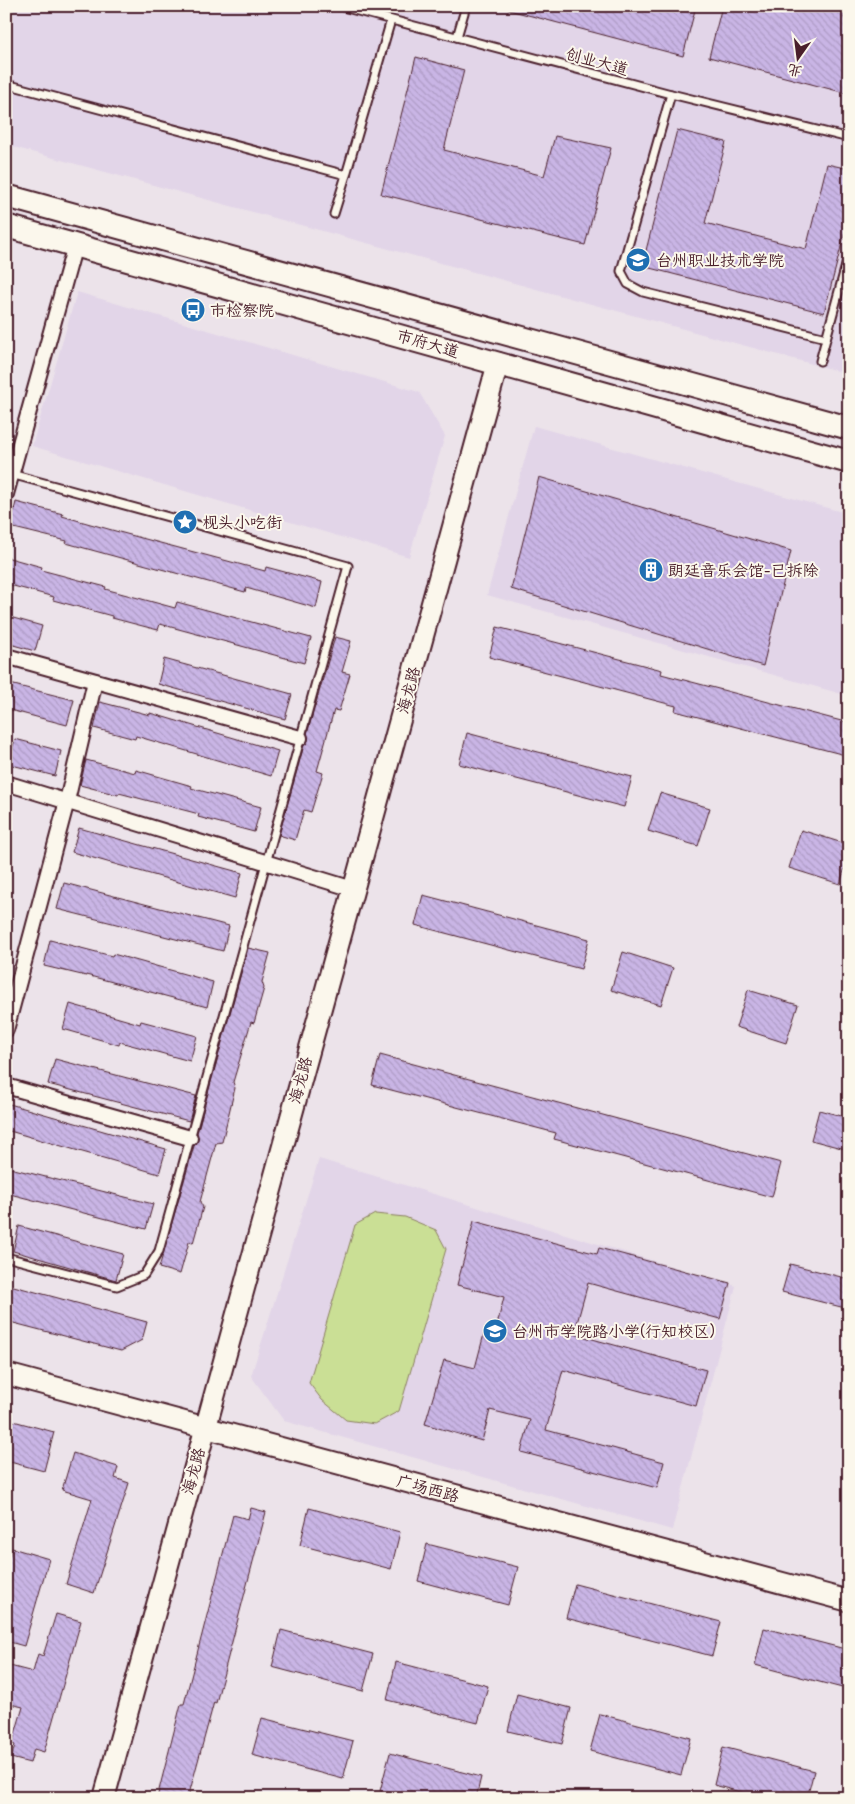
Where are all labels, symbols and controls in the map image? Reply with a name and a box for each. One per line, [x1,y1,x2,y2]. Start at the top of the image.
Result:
north arrow [772,32,822,82]
street label: 创业大道 [563,42,631,80]
text: 北 [786,60,804,82]
school or university icon: 台州职业技术学院 [625,247,651,273]
place label: 台州职业技术学院 [656,249,784,271]
bus stop icon: 市检察院 [180,297,206,323]
place label: 市检察院 [210,299,274,321]
street label: 市府大道 [394,324,462,362]
place icon: 枧头小吃街 [172,509,198,535]
place label: 枧头小吃街 [202,511,282,533]
building icon: 朗廷音乐会馆-已拆除 [638,557,664,583]
place label: 朗廷音乐会馆-已拆除 [668,559,818,581]
street label: 海龙路 [391,664,425,716]
street label: 海龙路 [283,1054,317,1106]
school or university icon: 台州市学院路小学(行知校区) [482,1318,508,1344]
place label: 台州市学院路小学(行知校区) [512,1320,715,1342]
street label: 海龙路 [176,1445,210,1497]
street label: 广场西路 [394,1469,462,1507]

